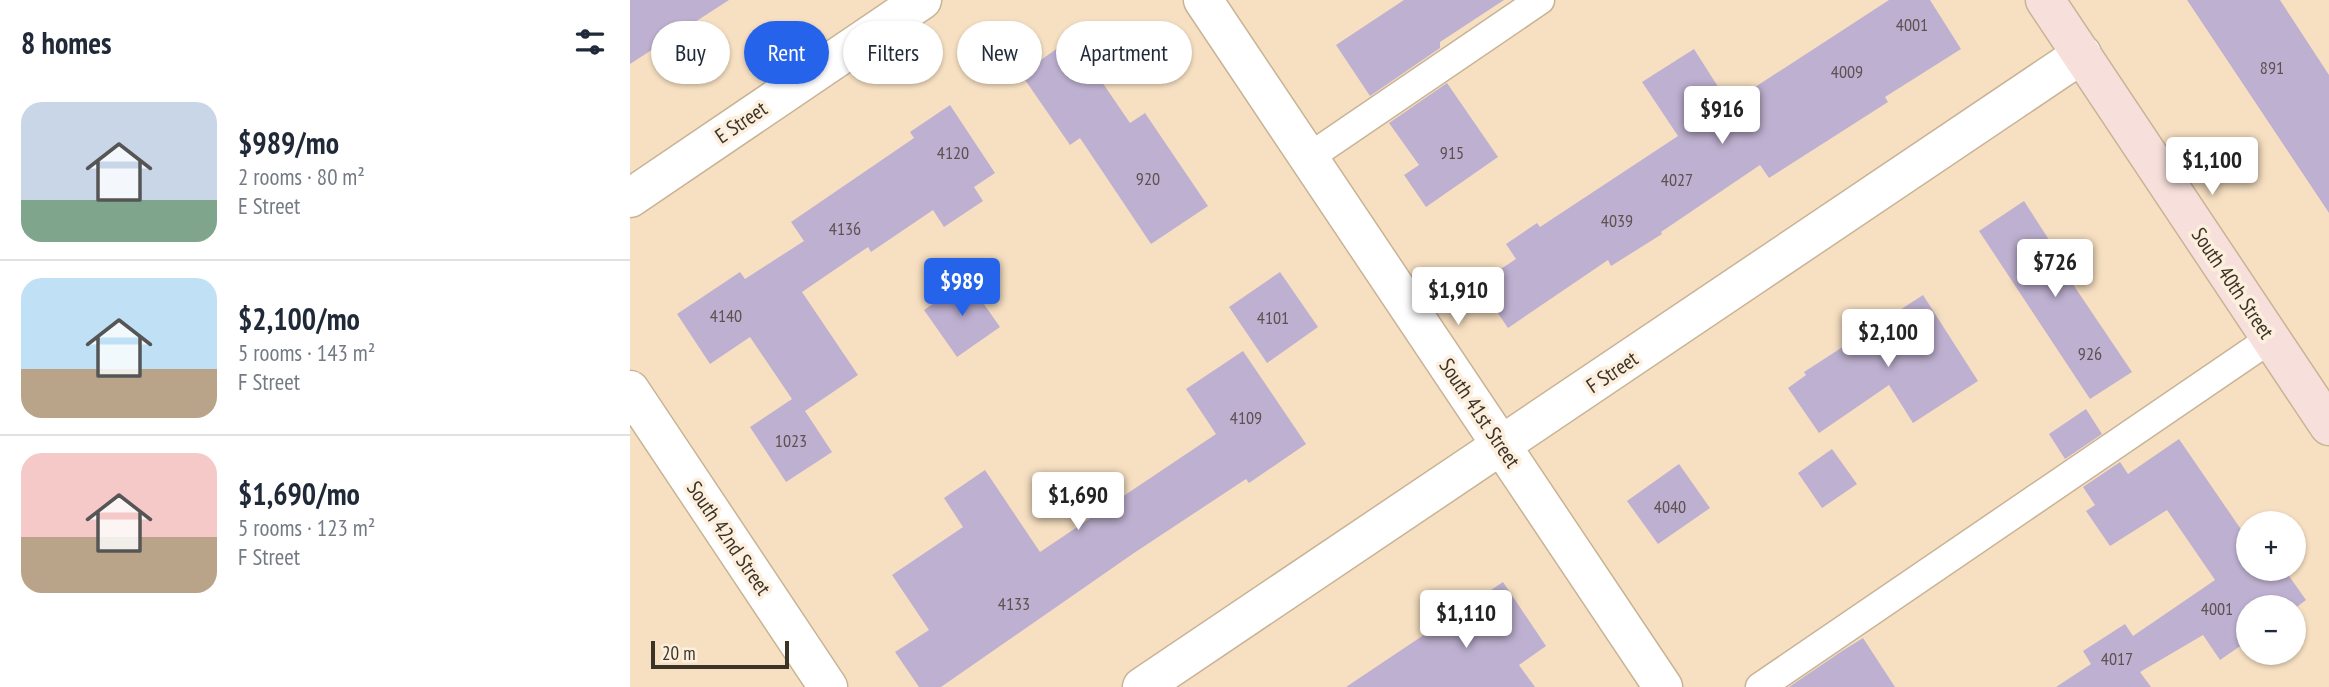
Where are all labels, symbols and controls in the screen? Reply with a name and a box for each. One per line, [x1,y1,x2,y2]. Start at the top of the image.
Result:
house number: 4001 [1896,13,1928,36]
chip: Buy [651,21,730,84]
chip: Rent [744,21,829,84]
chip: Filters [843,21,943,84]
chip: New [957,21,1042,84]
chip: Apartment [1056,21,1192,84]
text: 8 homes [21,23,112,62]
icon: filters [571,23,609,61]
house number: 891 [2260,56,2284,79]
house number: 4009 [1831,60,1863,83]
pin: $916 [1681,86,1763,146]
text: $916 [1700,94,1744,123]
street label: E Street [710,95,772,149]
text: $989/mo [238,123,339,162]
icon: home [77,130,161,214]
pin: $1,100 [2155,138,2269,197]
house number: 4120 [937,141,969,164]
house number: 915 [1440,141,1464,164]
text: $1,100 [2182,145,2242,174]
text: 2 rooms · 80 m² [238,162,365,191]
house number: 920 [1136,167,1160,190]
house number: 4027 [1661,168,1693,191]
text: E Street [238,191,300,220]
house number: 4039 [1601,209,1633,232]
house number: 4136 [829,217,861,240]
street label: South 40th Street [2186,222,2280,344]
pin: $726 [2014,240,2096,299]
text: $726 [2033,247,2077,276]
pin: $989 [921,258,1003,318]
text: $989 [940,266,984,295]
pin: $1,910 [1401,268,1515,327]
text: $1,910 [1428,275,1488,304]
text: $2,100/mo [238,299,360,338]
house number: 4140 [710,304,742,327]
icon: home [77,306,161,390]
house number: 4101 [1257,306,1289,329]
pin: $2,100 [1831,310,1945,369]
text: $2,100 [1858,317,1918,346]
text: 5 rooms · 143 m² [238,338,375,367]
house number: 926 [2078,342,2102,365]
street label: F Street [1581,345,1643,399]
street label: South 41st Street [1433,353,1527,473]
text: F Street [238,367,300,396]
house number: 4109 [1230,406,1262,429]
house number: 1023 [775,429,807,452]
pin: $1,690 [1021,472,1135,532]
text: $1,690/mo [238,474,360,513]
street label: South 42nd Street [681,476,777,600]
text: $1,690 [1048,480,1108,509]
icon: home [77,481,161,565]
house number: 4040 [1654,495,1686,518]
map controls [2236,511,2306,665]
button: + [2236,511,2306,581]
text: 5 rooms · 123 m² [238,513,375,542]
text: F Street [238,542,300,571]
pin: $1,110 [1409,590,1523,650]
house number: 4133 [998,592,1030,615]
button: − [2236,595,2306,665]
house number: 4001 [2201,597,2233,620]
text: $1,110 [1436,598,1496,627]
scale bar [651,638,789,670]
text: 20 m [662,641,696,665]
house number: 4017 [2101,647,2133,670]

